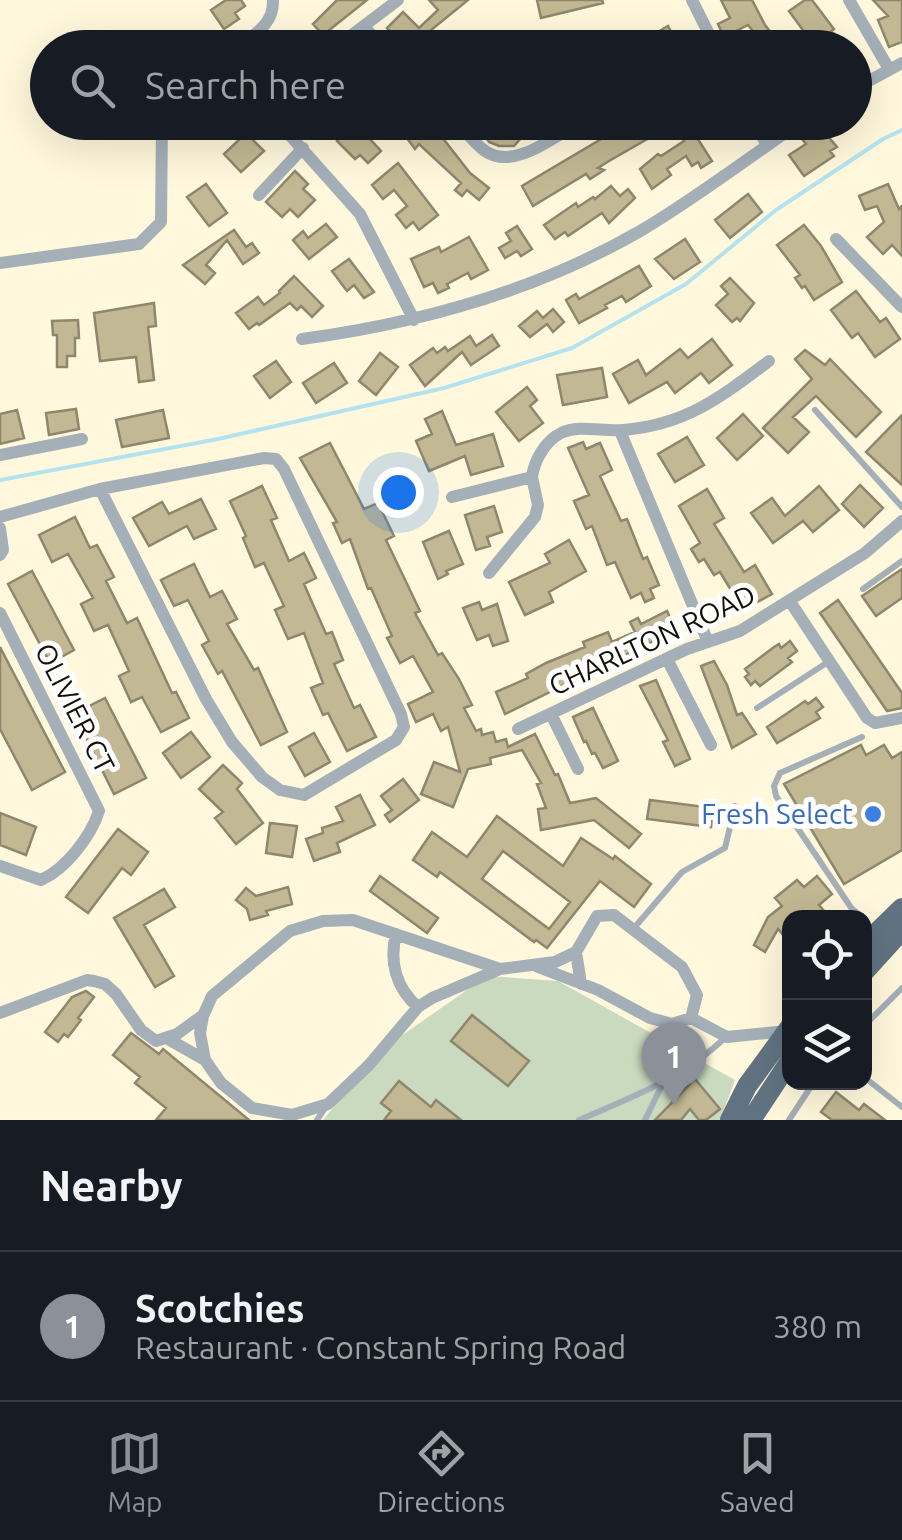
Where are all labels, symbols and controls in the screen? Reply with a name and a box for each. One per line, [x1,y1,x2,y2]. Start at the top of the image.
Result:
search box [30,30,872,140]
icon: search [65,58,120,113]
text: Search here [145,64,346,106]
your location [373,467,424,518]
street label: CHARLTON ROAD [544,578,760,701]
street label: OLIVIER CT [30,638,121,778]
place label: Fresh Select [701,798,853,829]
marker: Fresh Select [862,803,884,825]
map controls [782,910,872,1090]
button: locate [782,910,872,1000]
button: layers [782,1000,872,1090]
pin: 1 [642,1022,706,1105]
text: Nearby [40,1162,183,1209]
text: Scotchies [135,1287,304,1329]
text: 1 [63,1308,82,1344]
text: 380 m [773,1308,862,1344]
text: Restaurant · Constant Spring Road [135,1329,626,1365]
tab: Map [107,1426,163,1517]
tab: Directions [377,1426,505,1517]
tab: Saved [720,1426,795,1517]

